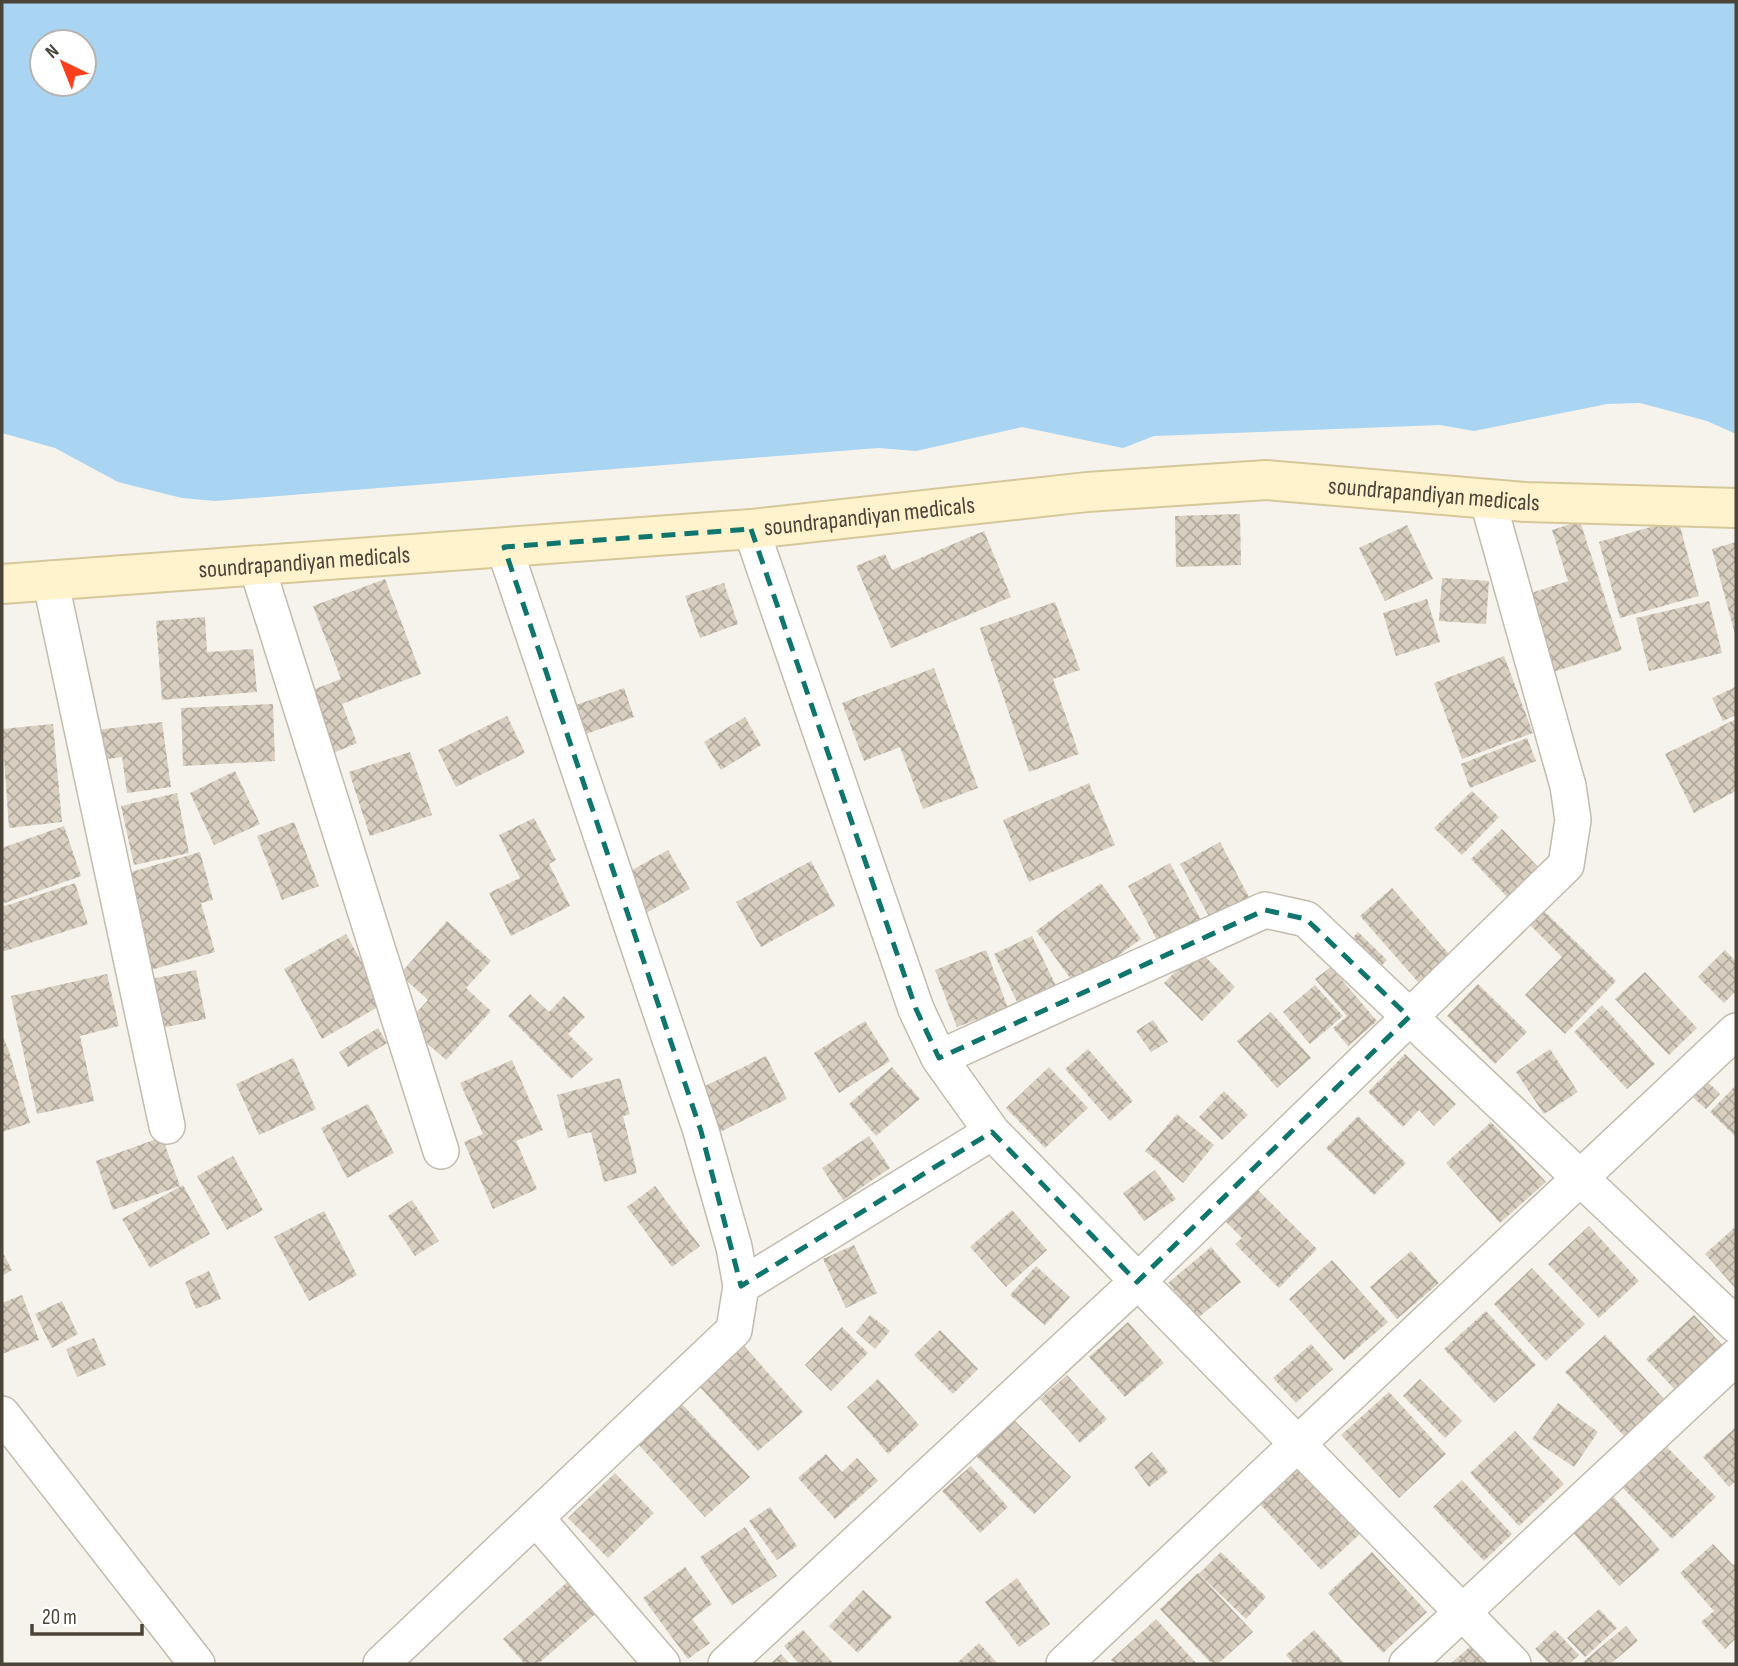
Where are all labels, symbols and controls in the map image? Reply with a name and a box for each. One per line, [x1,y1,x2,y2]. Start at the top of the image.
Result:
north arrow [28,28,98,98]
text: N [41,40,64,64]
street label: soundrapandiyan medicals [1327,471,1540,517]
street label: soundrapandiyan medicals [762,490,976,542]
street label: soundrapandiyan medicals [197,540,411,585]
scale bar [32,1592,142,1636]
text: 20 m [42,1605,77,1630]

